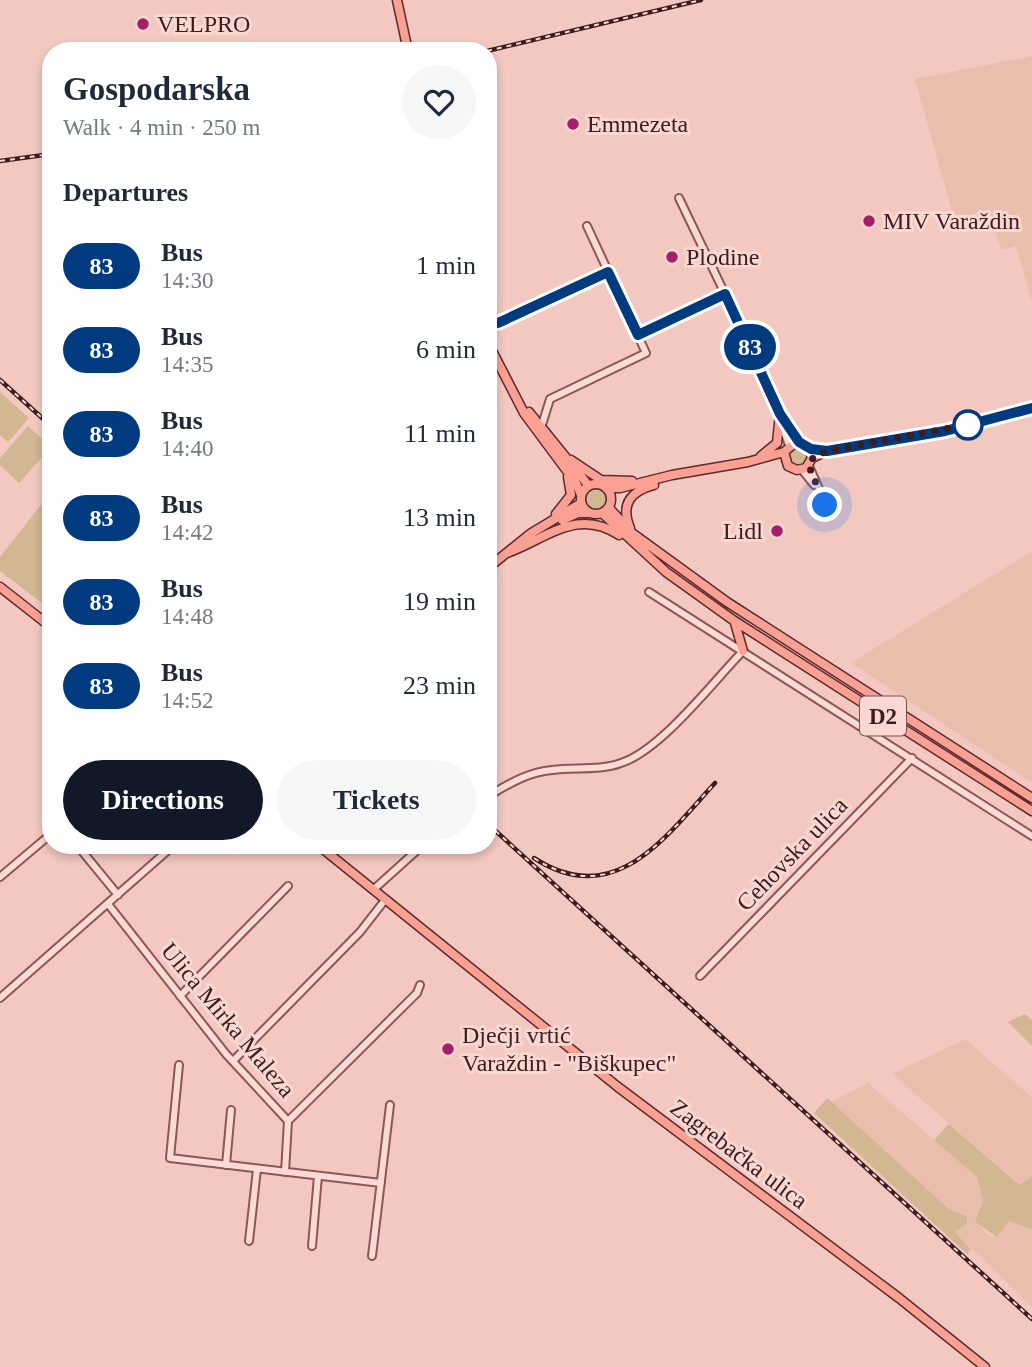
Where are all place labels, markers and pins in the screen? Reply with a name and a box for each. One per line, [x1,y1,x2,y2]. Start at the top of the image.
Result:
place label: VELPRO [157,11,250,37]
marker: VELPRO [135,16,151,32]
place label: Emmezeta [587,111,689,137]
marker: Emmezeta [565,116,581,132]
place label: MIV Varaždin [883,208,1020,234]
marker: MIV Varaždin [861,213,877,229]
place label: Plodine [686,244,759,270]
marker: Plodine [664,249,680,265]
unlabelled marker [953,410,983,440]
place label: Lidl [723,518,763,544]
marker: Lidl [769,523,785,539]
place label: Dječji vrtić Varaždin - "Biškupec" [462,1022,676,1076]
marker: Dječji vrtić Varaždin - "Biškupec" [440,1041,456,1057]

